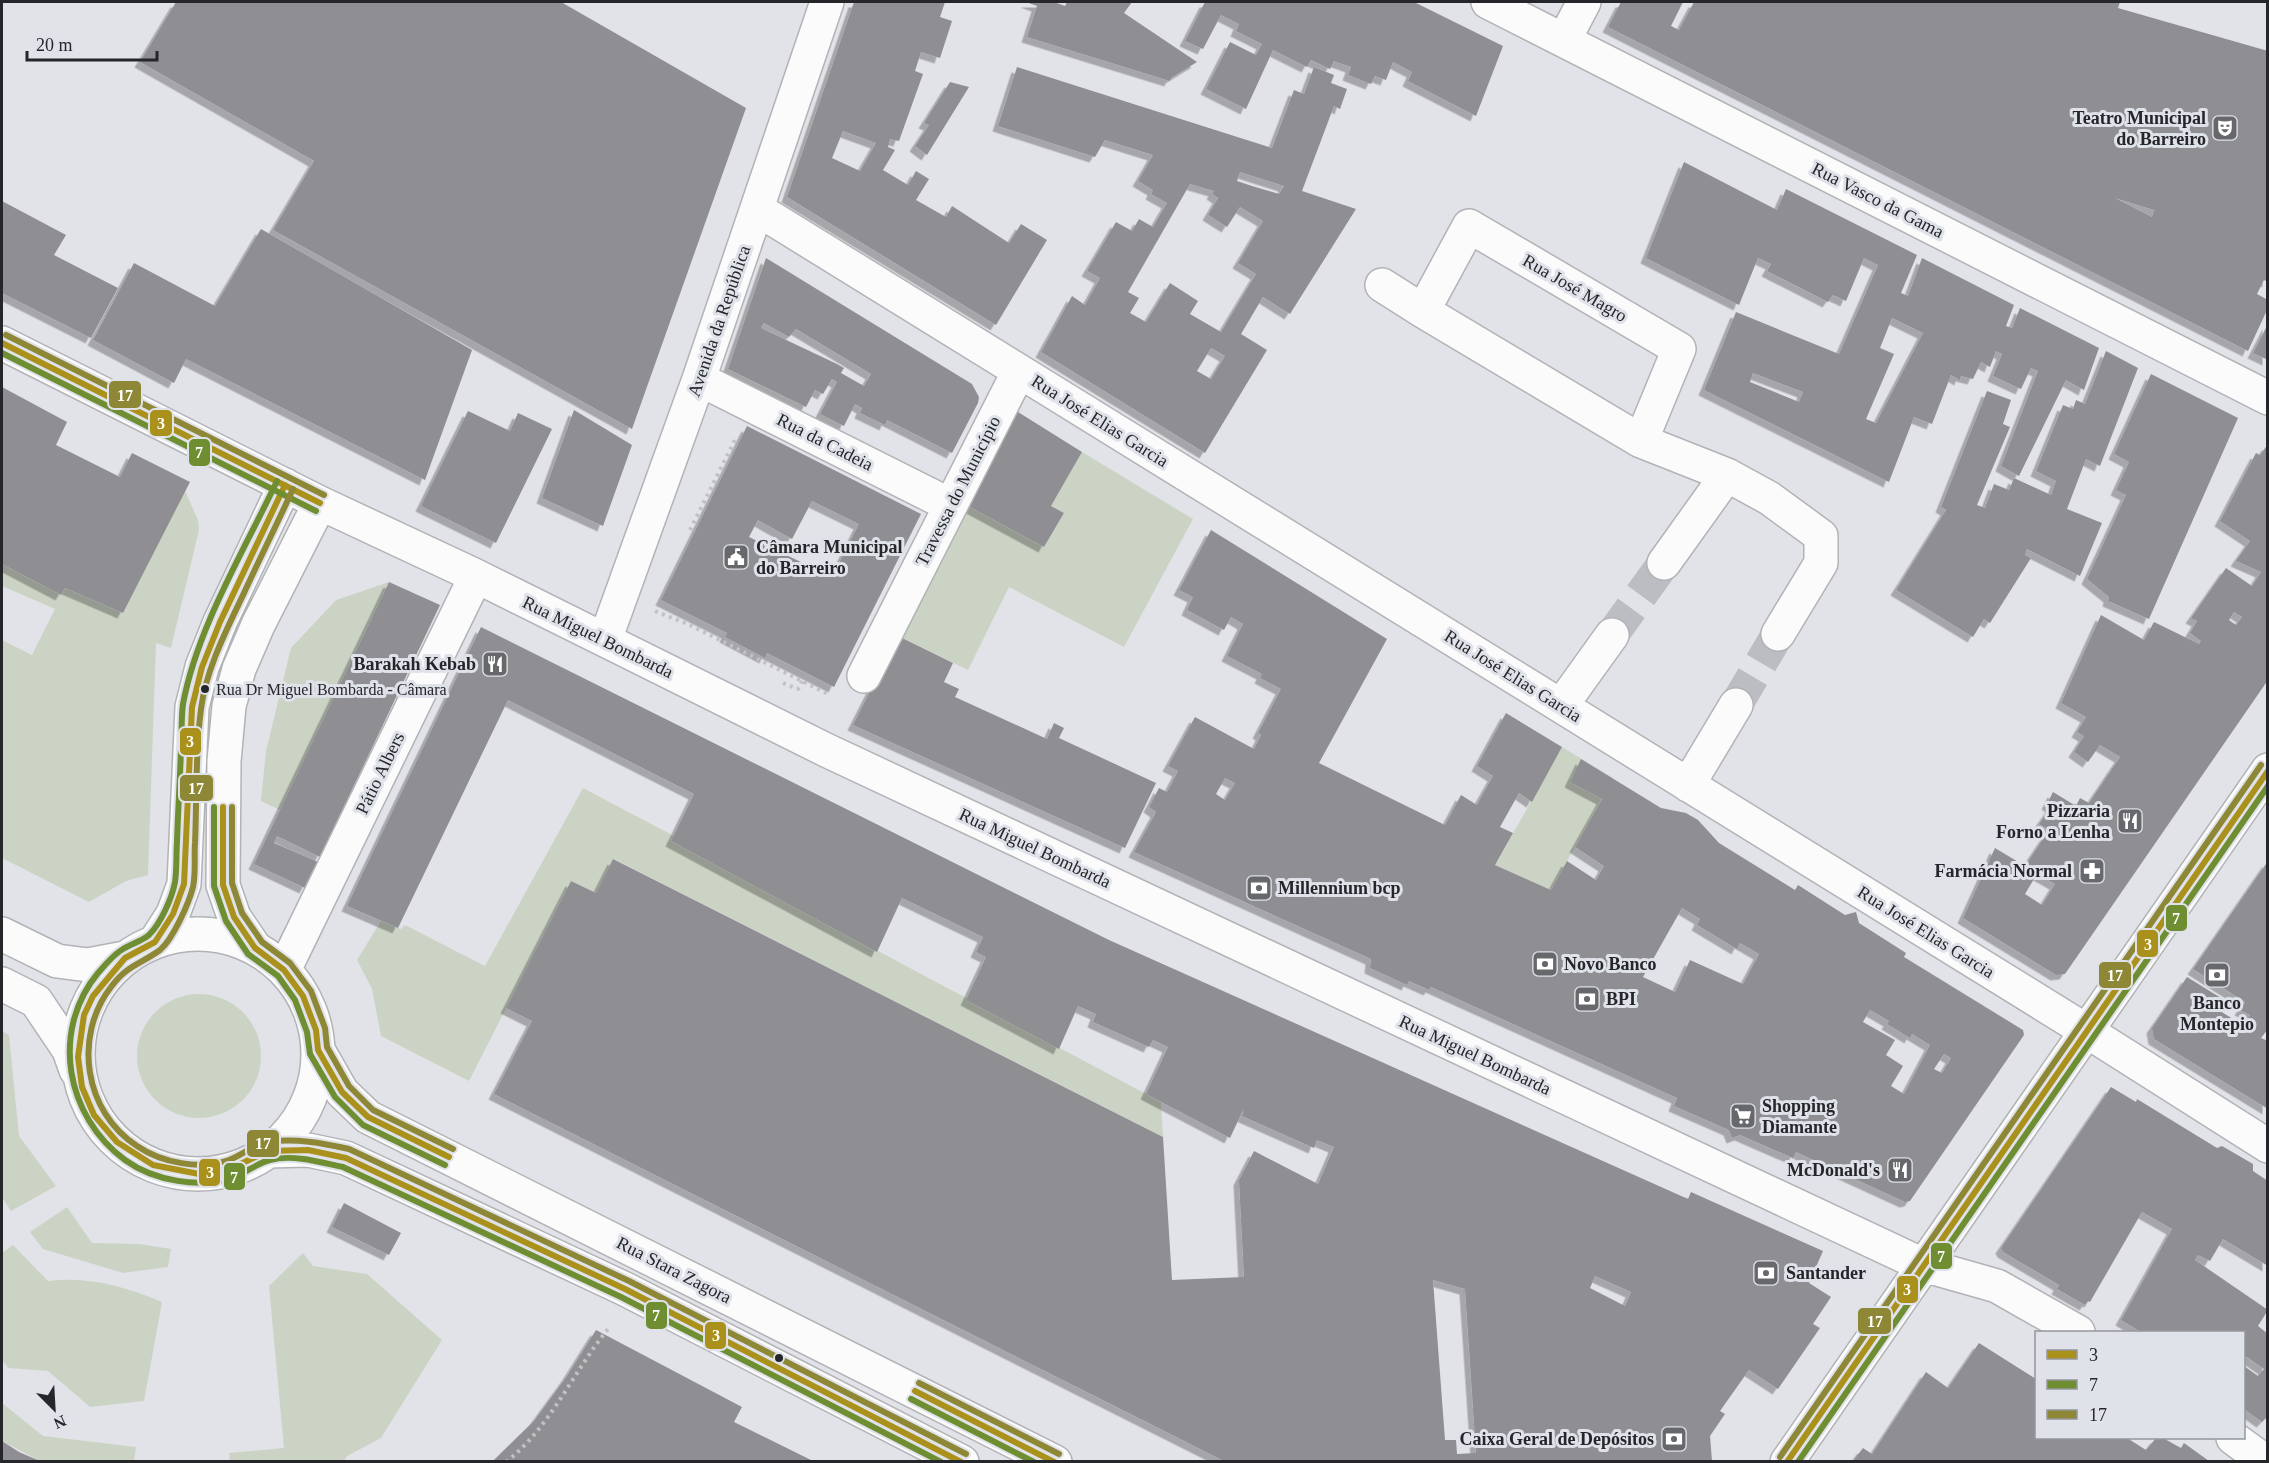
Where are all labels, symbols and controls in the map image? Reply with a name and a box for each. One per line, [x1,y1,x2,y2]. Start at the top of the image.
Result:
scale bar [27,24,158,62]
text: 20 m [36,35,73,55]
place label: Teatro Municipal do Barreiro [2072,108,2206,149]
theatre icon: Teatro Municipal do Barreiro [2210,113,2240,143]
street label: Rua Vasco da Gama [1809,158,1947,242]
street label: Avenida da República [684,243,754,399]
street label: Rua José Magro [1519,250,1631,326]
street label: Rua José Elias Garcia [1028,371,1172,471]
line badge: 17 [108,380,142,409]
text: 17 [117,387,133,404]
line badge: 3 [149,409,173,437]
street label: Rua da Cadeia [774,409,876,475]
street label: Travessa do Município [912,413,1004,569]
text: 3 [157,415,165,432]
line badge: 7 [188,438,211,467]
text: 7 [195,444,203,461]
place label: Câmara Municipal do Barreiro [756,537,903,578]
public building icon: Câmara Municipal do Barreiro [721,542,751,572]
street label: Rua Miguel Bombarda [519,592,677,682]
street label: Rua José Elias Garcia [1441,626,1585,726]
restaurant icon: Barakah Kebab [480,649,510,679]
place label: Barakah Kebab [353,654,476,674]
place label: Rua Dr Miguel Bombarda - Câmara [216,681,447,699]
marker: Rua Dr Miguel Bombarda - Câmara [199,683,211,695]
line badge: 3 [179,727,202,756]
street label: Pátio Albers [352,729,408,817]
text: 3 [186,733,194,750]
line badge: 17 [179,774,214,802]
text: 17 [188,780,204,797]
place label: Pizzaria Forno a Lenha [1996,801,2110,842]
street label: Rua Miguel Bombarda [956,804,1114,892]
restaurant icon: Pizzaria Forno a Lenha [2115,806,2145,836]
pharmacy icon: Farmácia Normal [2077,856,2107,886]
place label: Farmácia Normal [1935,861,2072,881]
bank icon: Millennium bcp [1244,873,1274,903]
place label: Millennium bcp [1278,878,1401,898]
street label: Rua José Elias Garcia [1854,882,1998,982]
line badge: 7 [2165,904,2188,932]
text: 7 [2172,910,2180,927]
line badge: 3 [2136,929,2159,958]
text: 3 [2144,936,2152,953]
bank icon: Novo Banco [1530,949,1560,979]
place label: Novo Banco [1564,954,1657,974]
bank icon: Banco Montepio [2202,960,2232,990]
line badge: 17 [2098,961,2132,989]
text: 17 [2107,967,2123,984]
bank icon: BPI [1572,984,1602,1014]
place label: BPI [1606,989,1636,1009]
place label: Banco Montepio [2180,993,2254,1034]
street label: Rua Miguel Bombarda [1396,1011,1554,1099]
place label: Shopping Diamante [1762,1096,1837,1137]
supermarket icon: Shopping Diamante [1728,1101,1758,1131]
line badge: 17 [246,1129,280,1158]
text: 17 [255,1135,271,1152]
restaurant icon: McDonald's [1885,1155,1915,1185]
line badge: 3 [198,1158,221,1187]
place label: McDonald's [1787,1160,1880,1180]
line badge: 7 [223,1162,246,1191]
text: 3 [206,1164,214,1181]
text: 7 [230,1169,238,1186]
street label: Rua Stara Zagora [613,1232,735,1308]
line badge: 7 [1930,1242,1953,1270]
text: 7 [1937,1248,1945,1265]
bank icon: Santander [1751,1258,1781,1288]
place label: Santander [1786,1263,1866,1283]
line badge: 3 [1896,1275,1919,1304]
text: 3 [1903,1281,1911,1298]
line badge: 7 [645,1301,668,1330]
text: 7 [652,1307,660,1324]
line badge: 17 [1857,1307,1892,1335]
text: 17 [1867,1313,1883,1330]
line badge: 3 [704,1321,727,1350]
text: 3 [712,1327,720,1344]
legend [2035,1331,2245,1439]
text: 3 [2089,1345,2098,1365]
unlabelled marker [773,1352,785,1364]
text: 7 [2089,1375,2098,1395]
north arrow [24,1379,84,1439]
text: 17 [2089,1405,2107,1425]
text: N [51,1412,69,1433]
bank icon: Caixa Geral de Depósitos [1659,1424,1689,1454]
place label: Caixa Geral de Depósitos [1460,1429,1654,1449]

